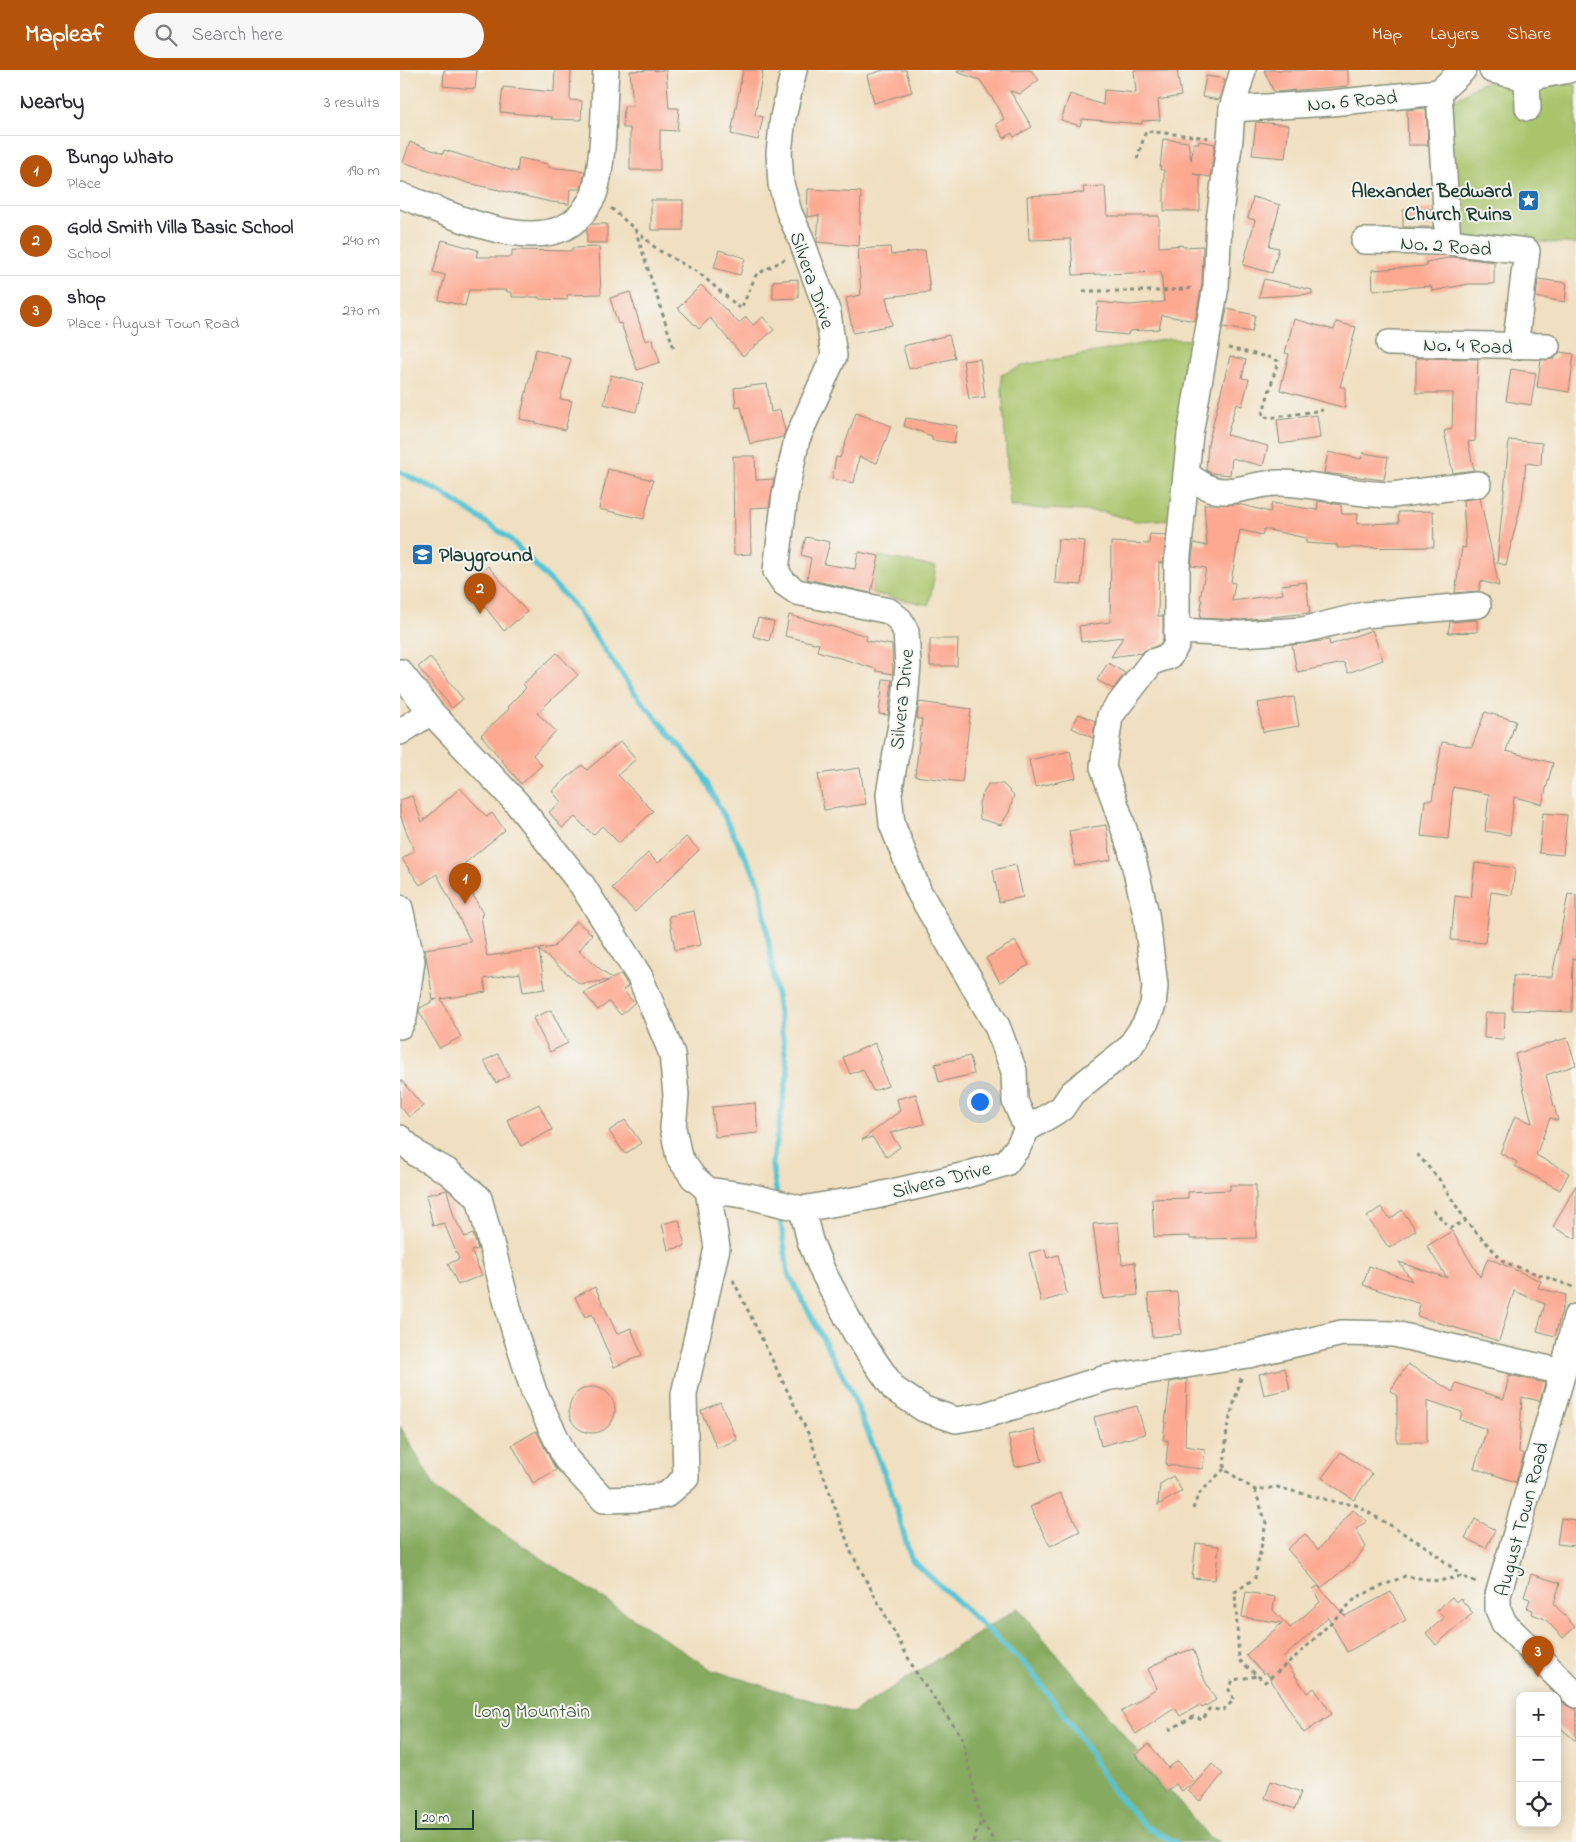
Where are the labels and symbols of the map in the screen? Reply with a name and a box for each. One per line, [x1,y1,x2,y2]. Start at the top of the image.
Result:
street label: No. 6 Road [1306,84,1398,121]
place label: Alexander Bedward Church Ruins [1351,178,1513,230]
place icon: Alexander Bedward Church Ruins [1516,189,1540,213]
street label: Silvera Drive [781,228,841,333]
street label: No. 2 Road [1399,230,1492,265]
street label: No. 4 Road [1423,331,1513,364]
school or university icon: Playground [411,542,435,566]
place label: Playground [439,542,533,572]
pin: 2 [464,573,496,614]
street label: Silvera Drive [884,648,923,751]
pin: 1 [449,863,481,904]
your location [967,1089,993,1115]
street label: Silvera Drive [889,1155,994,1208]
street label: August Town Road [1489,1439,1559,1600]
pin: 3 [1522,1636,1554,1677]
park label: Long Mountain [474,1698,590,1728]
scale bar [415,1807,474,1830]

